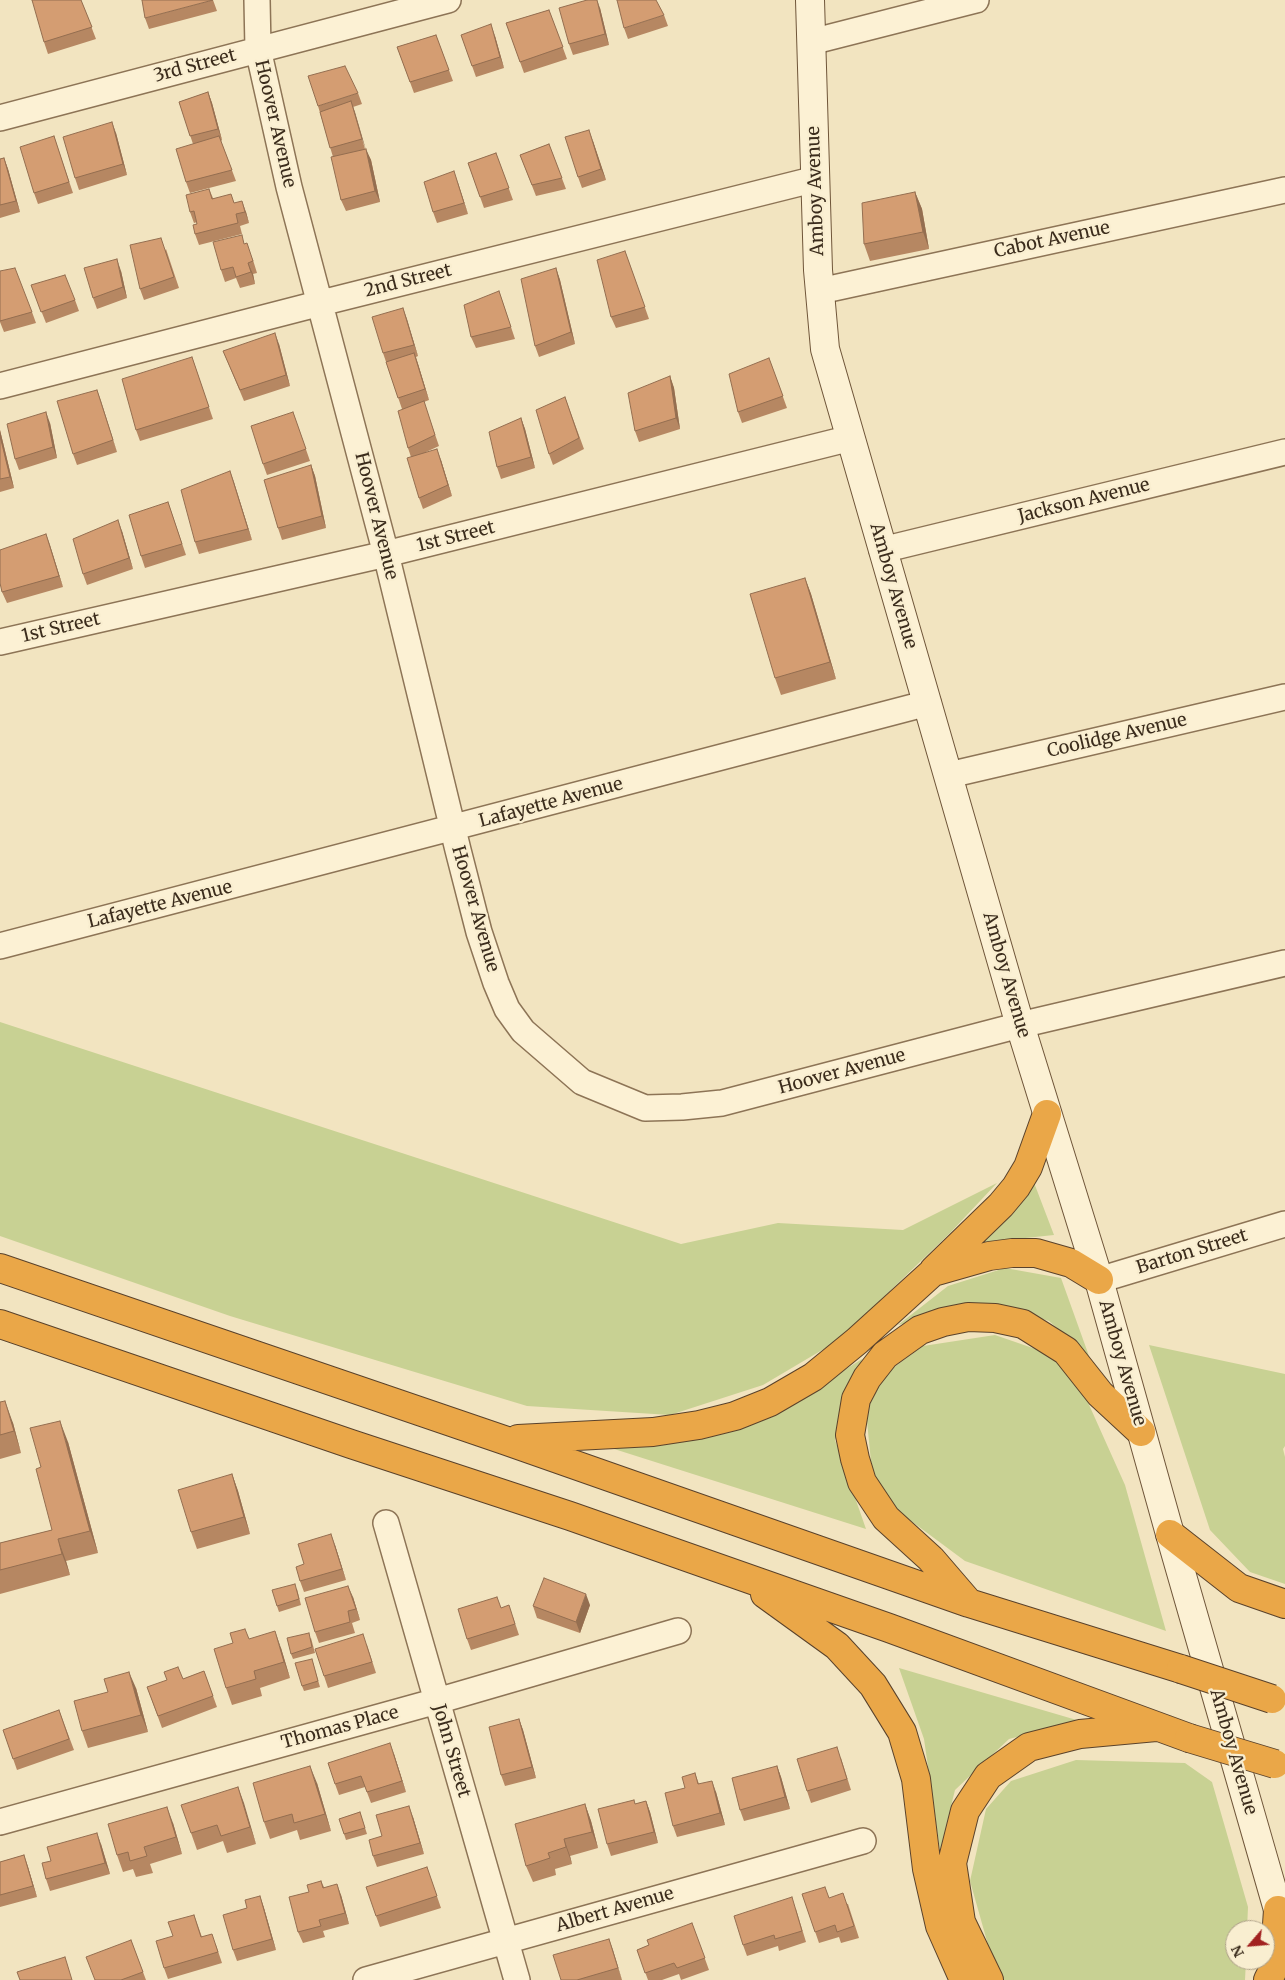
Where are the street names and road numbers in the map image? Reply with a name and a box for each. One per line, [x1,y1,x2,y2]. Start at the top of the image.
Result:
street label: 3rd Street [152,45,238,87]
street label: Hoover Avenue [250,58,300,190]
street label: Amboy Avenue [803,126,829,256]
street label: Cabot Avenue [992,217,1112,263]
street label: 2nd Street [362,260,454,302]
street label: Hoover Avenue [350,450,402,582]
street label: Jackson Avenue [1016,474,1152,528]
street label: 1st Street [415,517,497,557]
street label: Amboy Avenue [865,521,921,651]
street label: 1st Street [20,609,102,647]
street label: Coolidge Avenue [1045,709,1189,763]
street label: Lafayette Avenue [477,773,625,833]
street label: Hoover Avenue [447,843,503,975]
street label: Lafayette Avenue [86,877,234,933]
street label: Amboy Avenue [978,910,1034,1040]
street label: Hoover Avenue [776,1045,908,1099]
street label: Barton Street [1134,1225,1250,1279]
street label: Amboy Avenue [1094,1298,1150,1428]
street label: Amboy Avenue [1205,1687,1261,1817]
street label: Thomas Place [279,1702,401,1754]
street label: John Street [427,1702,475,1800]
street label: Albert Avenue [554,1883,676,1937]

